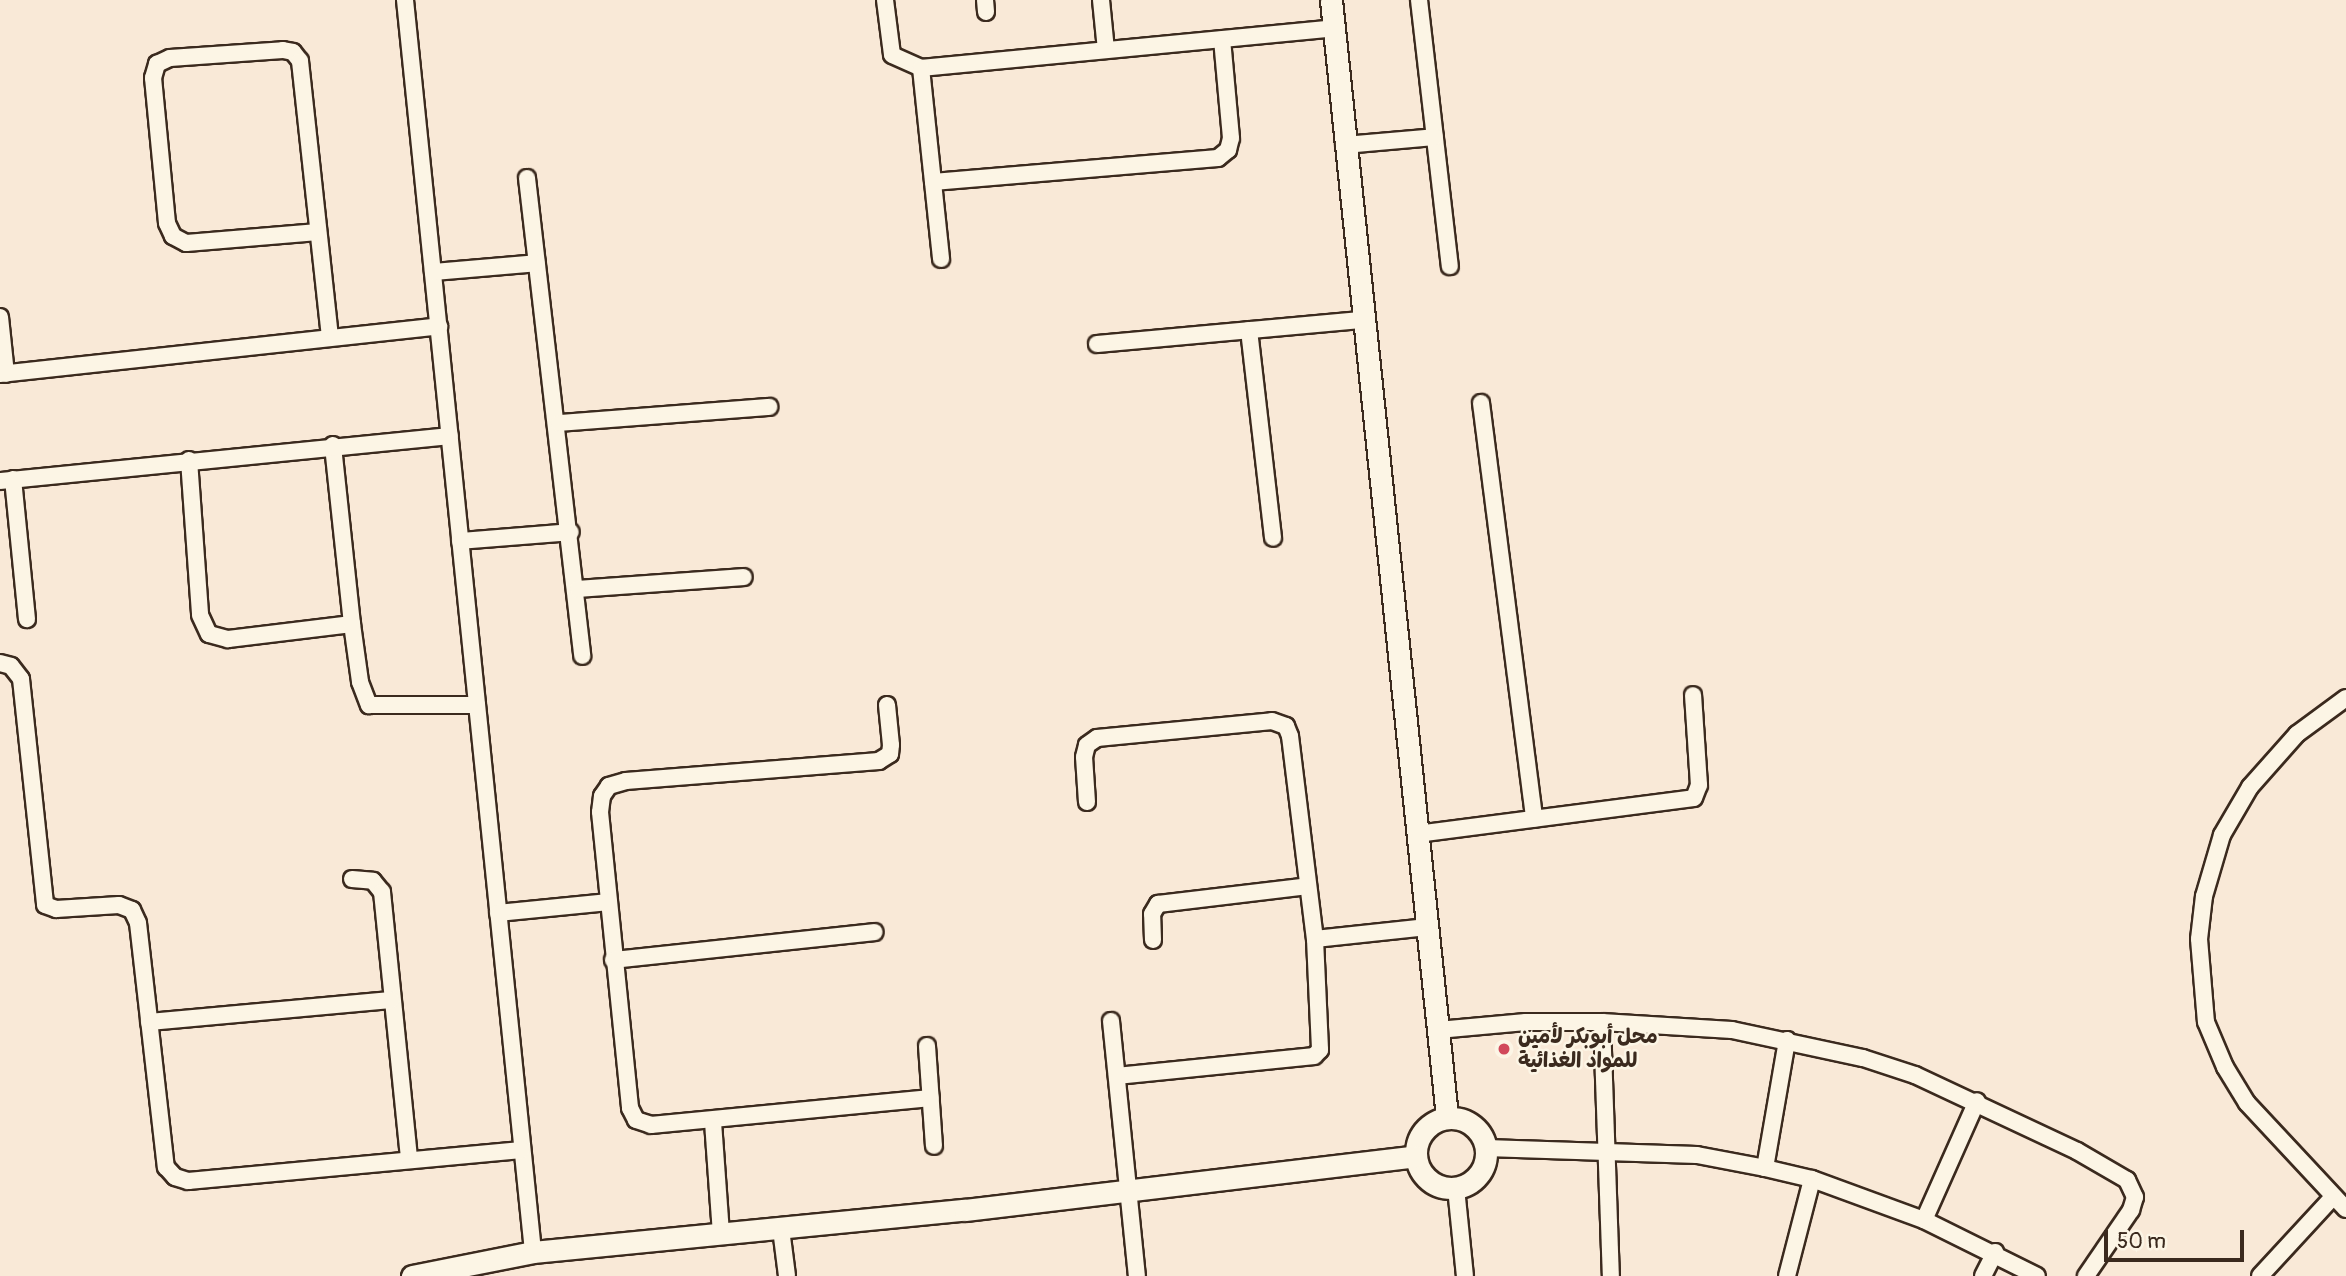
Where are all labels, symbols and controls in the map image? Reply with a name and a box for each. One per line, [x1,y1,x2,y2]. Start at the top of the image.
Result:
place label: محل أبوبكر لأمين للمواد الغذائية [1518,1024,1658,1074]
marker: محل أبوبكر لأمين للمواد الغذائية [1496,1041,1512,1057]
scale bar [2108,1216,2248,1260]
text: 50 m [2117,1228,2166,1255]

